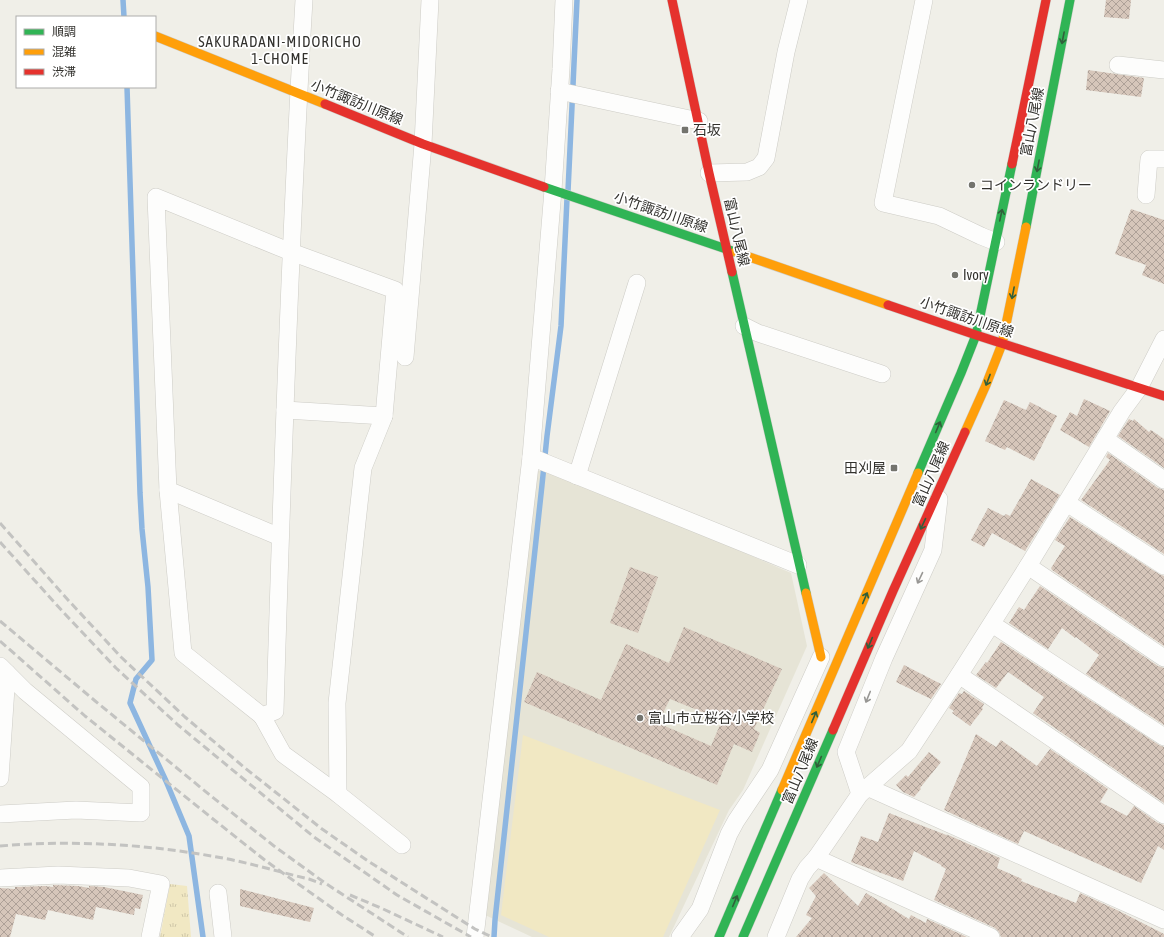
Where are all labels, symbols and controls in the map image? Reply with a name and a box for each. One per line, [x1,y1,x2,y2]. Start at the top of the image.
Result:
legend [16,16,156,88]
text: 順調 [52,25,76,39]
one-way arrow [1059,31,1067,44]
district label: SAKURADANI-MIDORICHO 1-CHOME [198,33,362,67]
text: 混雑 [52,45,76,59]
text: 渋滞 [52,65,76,79]
street label: 小竹諏訪川原線 [309,76,405,128]
street label: 富山八尾線 [1017,86,1047,158]
place label: 石坂 [693,122,721,138]
marker: 石坂 [680,125,690,135]
one-way arrow [1033,159,1041,172]
place label: コインランドリー [980,177,1092,193]
marker: コインランドリー [967,180,977,190]
street label: 小竹諏訪川原線 [612,188,710,236]
street label: 富山八尾線 [721,196,753,268]
one-way arrow [998,208,1006,221]
place label: Ivory [963,267,989,283]
marker: Ivory [950,270,960,280]
one-way arrow [1008,287,1016,300]
street label: 小竹諏訪川原線 [918,293,1016,341]
one-way arrow [984,374,991,387]
one-way arrow [935,421,942,433]
street label: 富山八尾線 [909,439,953,509]
place label: 田刈屋 [844,460,886,476]
marker: 田刈屋 [889,463,899,473]
one-way arrow [919,518,927,530]
one-way arrow [916,572,923,584]
one-way arrow [862,592,869,604]
one-way arrow [866,637,874,649]
one-way arrow [863,691,871,703]
place label: 富山市立桜谷小学校 [648,710,774,726]
one-way arrow [810,712,818,724]
marker: 富山市立桜谷小学校 [635,713,645,723]
street label: 富山八尾線 [779,736,821,806]
one-way arrow [814,756,822,768]
one-way arrow [731,896,739,908]

